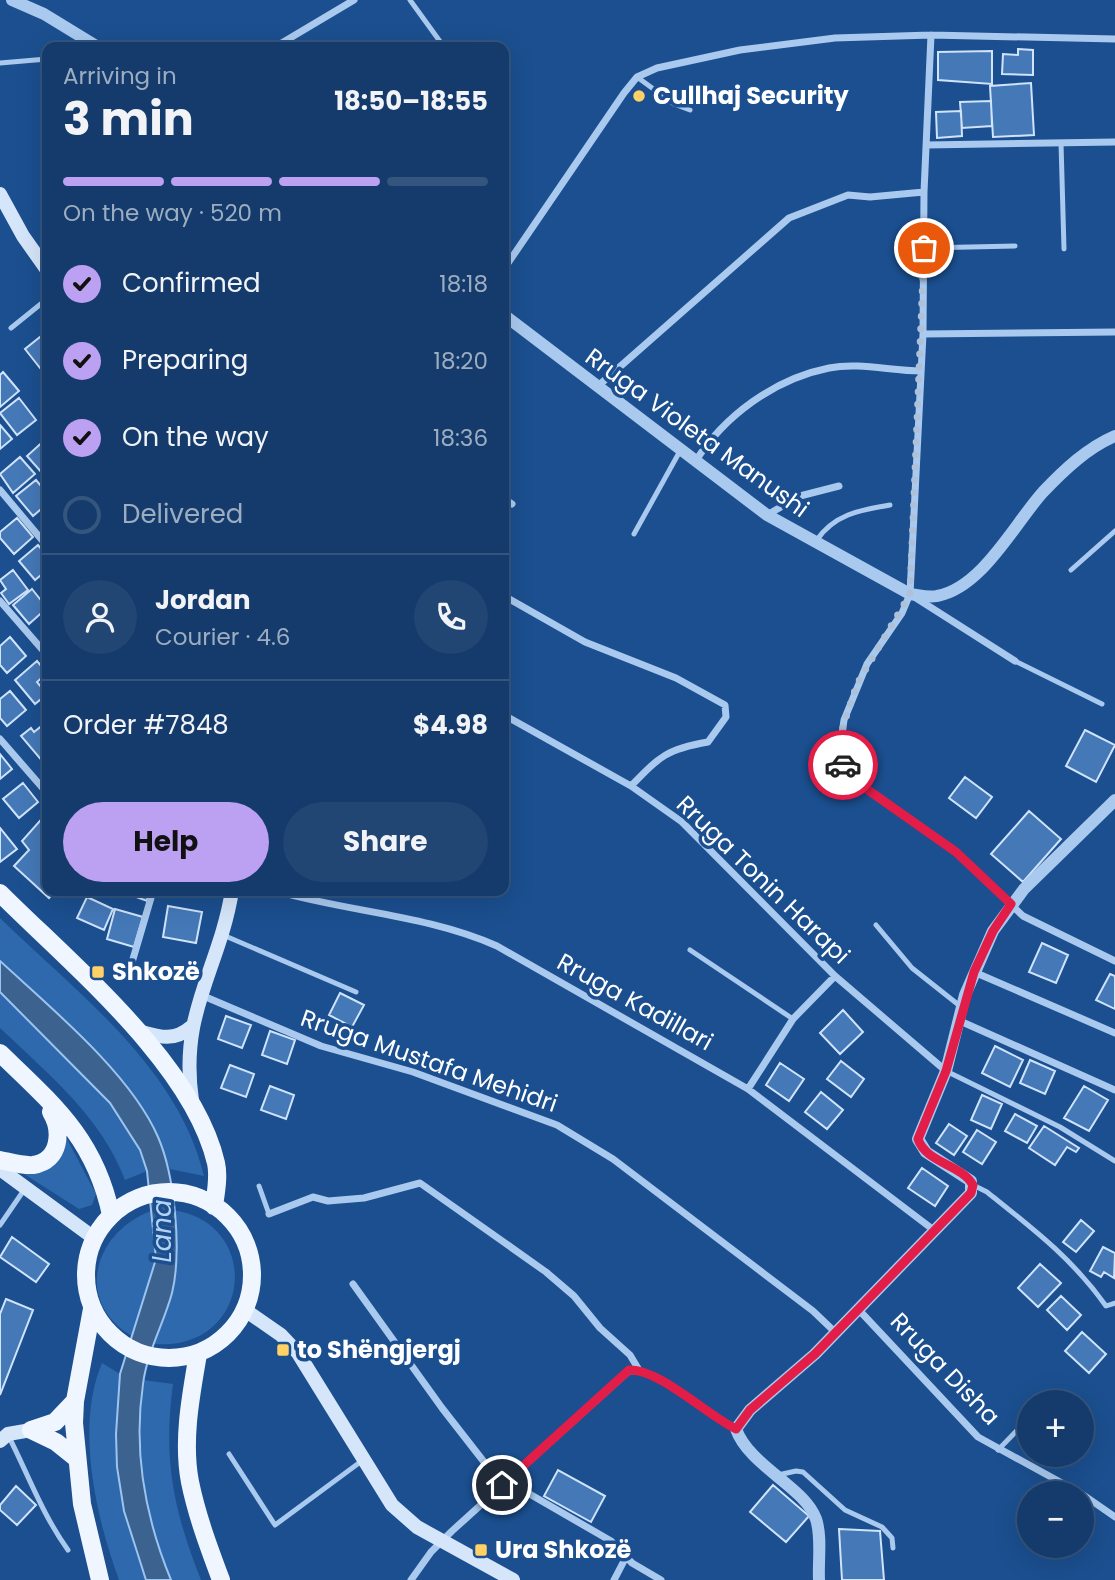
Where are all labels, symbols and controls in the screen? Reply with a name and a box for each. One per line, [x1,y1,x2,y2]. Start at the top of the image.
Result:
text: Arriving in [63,60,177,92]
place label: Cullhaj Security [653,79,850,112]
text: 18:50–18:55 [334,83,488,119]
text: 3 min [63,87,194,151]
marker: Cullhaj Security [631,88,647,104]
text: On the way · 520 m [63,197,282,229]
pin [894,218,954,278]
icon: bag [905,229,943,267]
icon: check [63,265,101,303]
text: Confirmed [122,265,260,301]
text: 18:18 [439,268,488,300]
street label: Rruga Violeta Manushi [579,340,816,525]
icon: check [63,342,101,380]
text: Preparing [122,342,248,378]
text: 18:20 [434,345,488,377]
icon: check [63,419,101,457]
text: On the way [122,419,269,455]
text: 18:36 [433,422,488,454]
text: Delivered [122,496,243,532]
button: person [63,580,137,654]
button: phone [414,580,488,654]
text: Jordan [155,582,251,618]
text: Courier · 4.6 [155,621,290,653]
text: Order #7848 [63,707,229,743]
text: $4.98 [413,707,488,743]
courier [808,730,878,800]
icon: car [824,746,862,784]
street label: Rruga Tonin Harapi [669,788,857,971]
button: Help [63,802,269,882]
button: Share [283,802,488,882]
street label: Rruga Kadillari [551,945,719,1058]
place label: Shkozë [112,955,200,988]
marker: Shkozë [90,964,106,980]
street label: Rruga Mustafa Mehidri [296,1001,562,1120]
water label: Lana [144,1199,180,1263]
street label: Rruga Disha [883,1305,1008,1432]
place label: to Shëngjergj [297,1333,461,1366]
marker: to Shëngjergj [275,1342,291,1358]
map controls [1017,1390,1094,1558]
button: + [1017,1390,1094,1467]
pin [472,1455,532,1515]
icon: home [483,1466,521,1504]
button: − [1017,1481,1094,1558]
place label: Ura Shkozë [495,1533,632,1566]
marker: Ura Shkozë [473,1542,489,1558]

